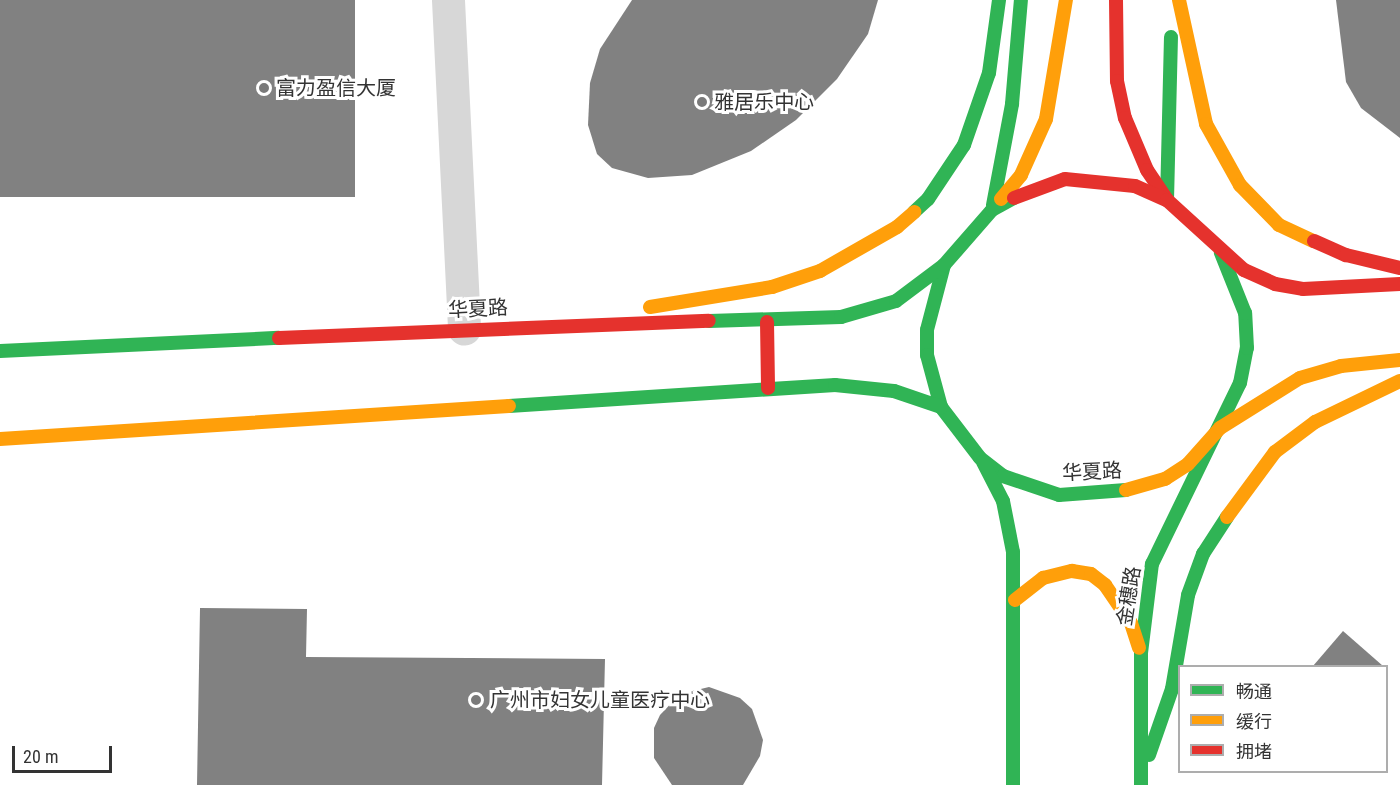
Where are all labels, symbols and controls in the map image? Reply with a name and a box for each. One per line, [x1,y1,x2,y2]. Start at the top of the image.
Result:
place label: 富力盈信大厦 [276,76,396,100]
marker: 富力盈信大厦 [257,81,271,95]
place label: 雅居乐中心 [714,90,814,114]
marker: 雅居乐中心 [695,95,709,109]
street label: 华夏路 [447,295,509,323]
street label: 华夏路 [1061,458,1123,486]
street label: 金穗路 [1112,564,1146,628]
legend [1178,665,1388,773]
text: 畅通 [1236,681,1272,702]
place label: 广州市妇女儿童医疗中心 [490,688,710,712]
marker: 广州市妇女儿童医疗中心 [467,691,485,709]
text: 缓行 [1236,711,1272,732]
scale bar [15,734,116,772]
text: 拥堵 [1236,741,1272,762]
text: 20 m [23,746,58,767]

